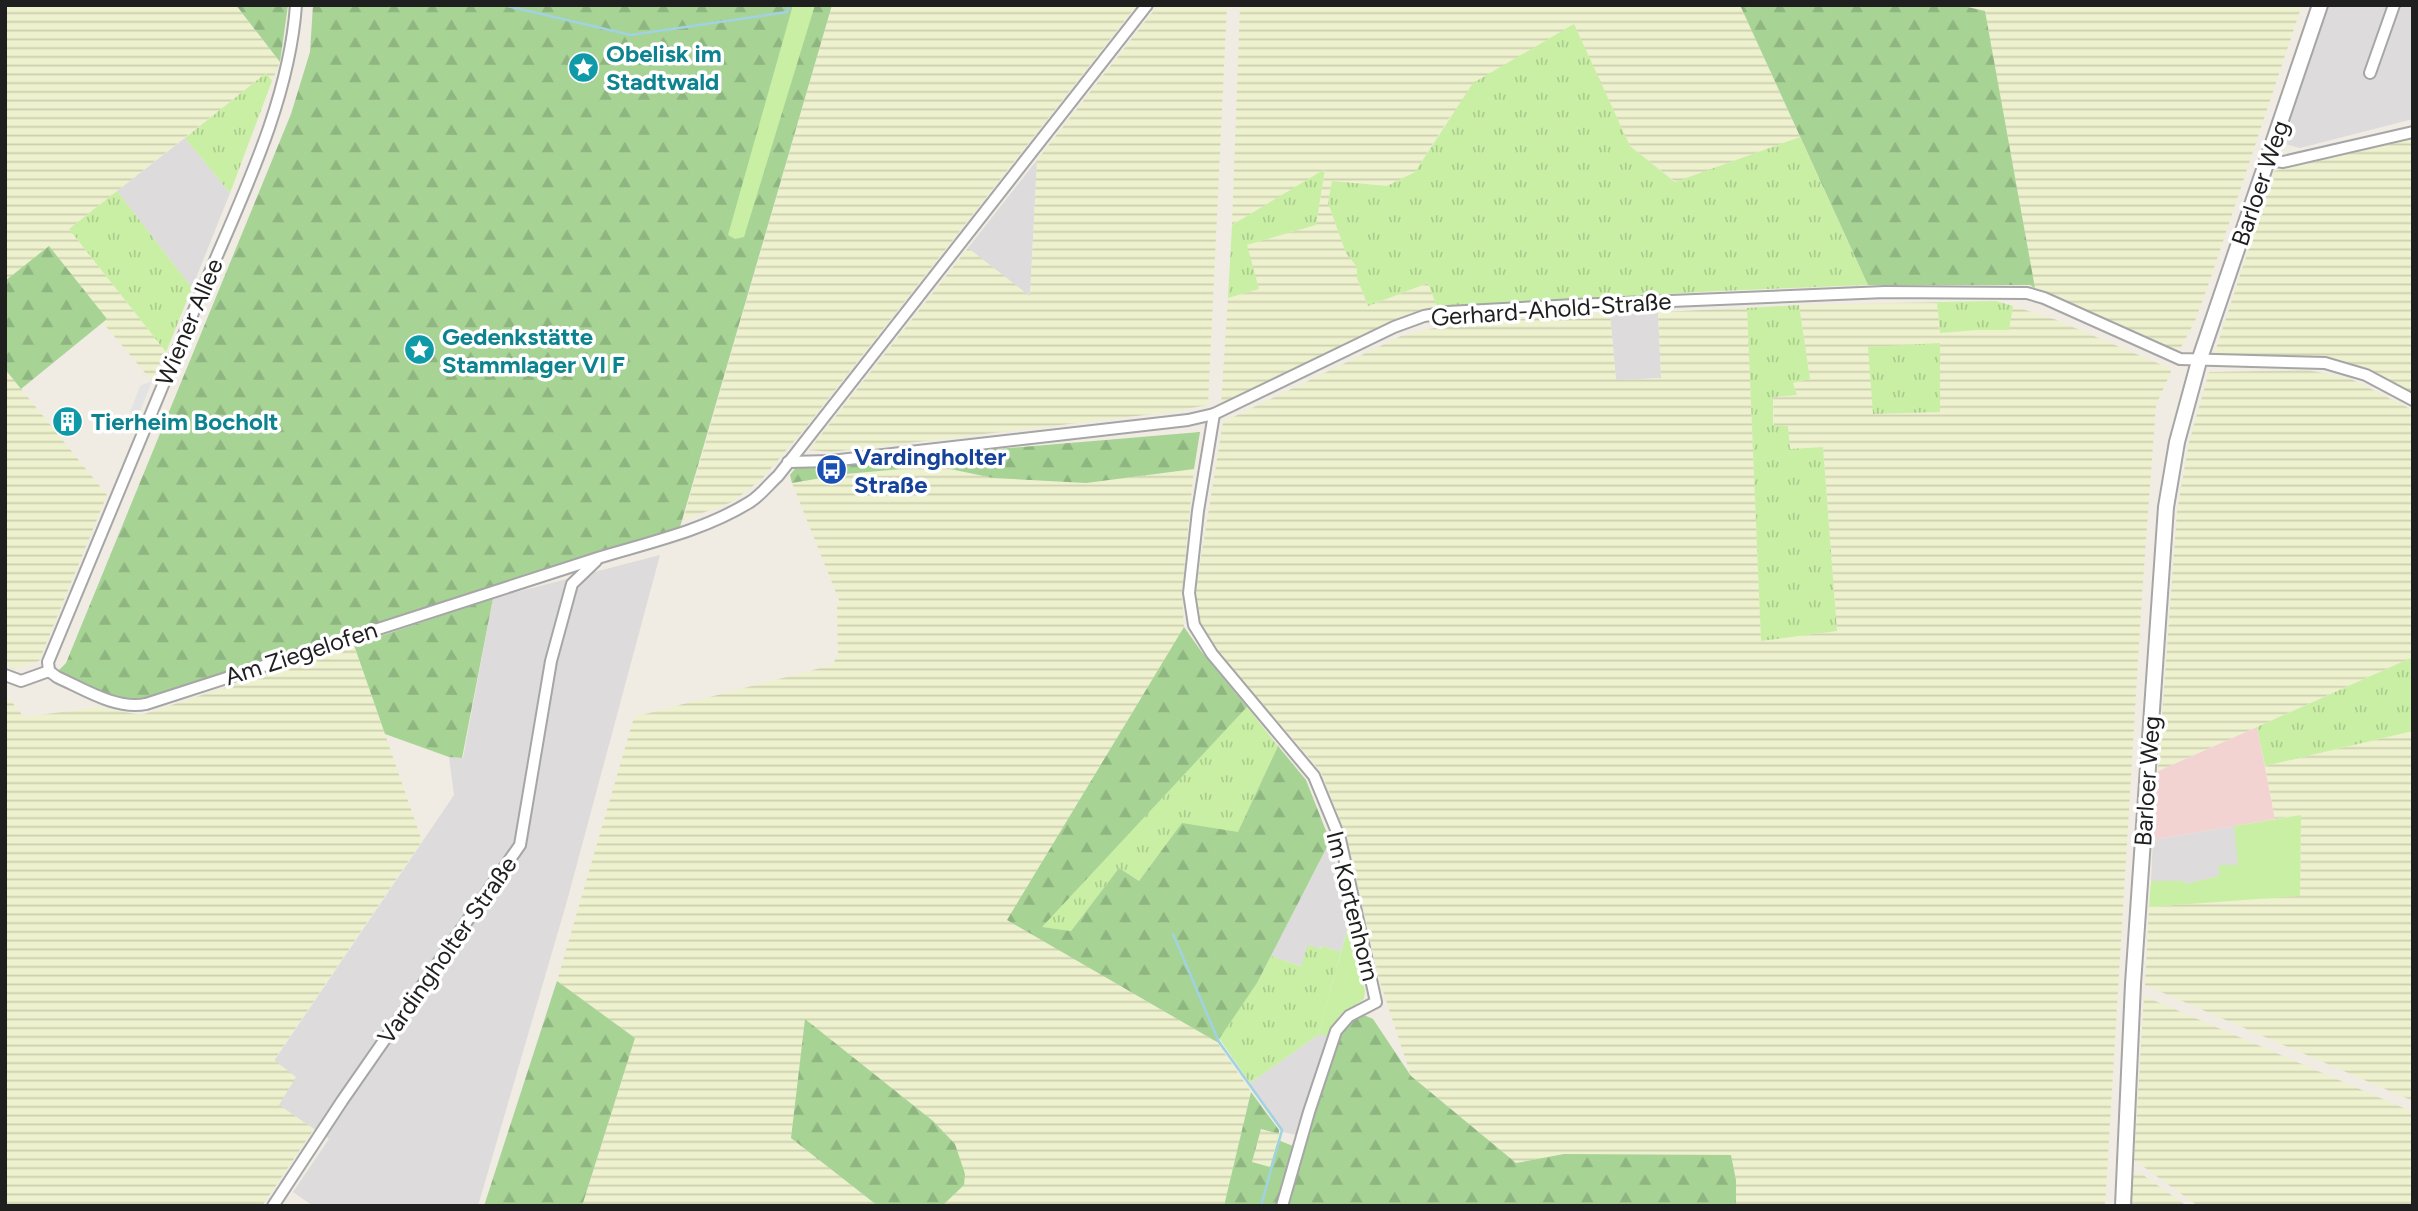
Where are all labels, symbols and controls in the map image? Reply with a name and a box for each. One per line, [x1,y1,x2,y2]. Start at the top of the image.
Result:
place label: Obelisk im Stadtwald [606,39,722,96]
place icon: Obelisk im Stadtwald [566,50,600,84]
street label: Barloer Weg [2225,117,2295,249]
street label: Wiener Allee [149,254,229,390]
street label: Gerhard-Ahold-Straße [1430,286,1672,332]
place label: Gedenkstätte Stammlager VI F [442,322,625,379]
place icon: Gedenkstätte Stammlager VI F [402,333,436,367]
building icon: Tierheim Bocholt [51,404,85,438]
place label: Tierheim Bocholt [91,407,279,436]
place label: Vardingholter Straße [854,442,1006,499]
bus stop icon: Vardingholter Straße [814,453,848,487]
street label: Am Ziegelofen [221,615,381,691]
street label: Barloer Weg [2128,715,2166,847]
street label: Im Kortenhorn [1320,828,1386,984]
street label: Vardingholter Straße [371,850,523,1050]

